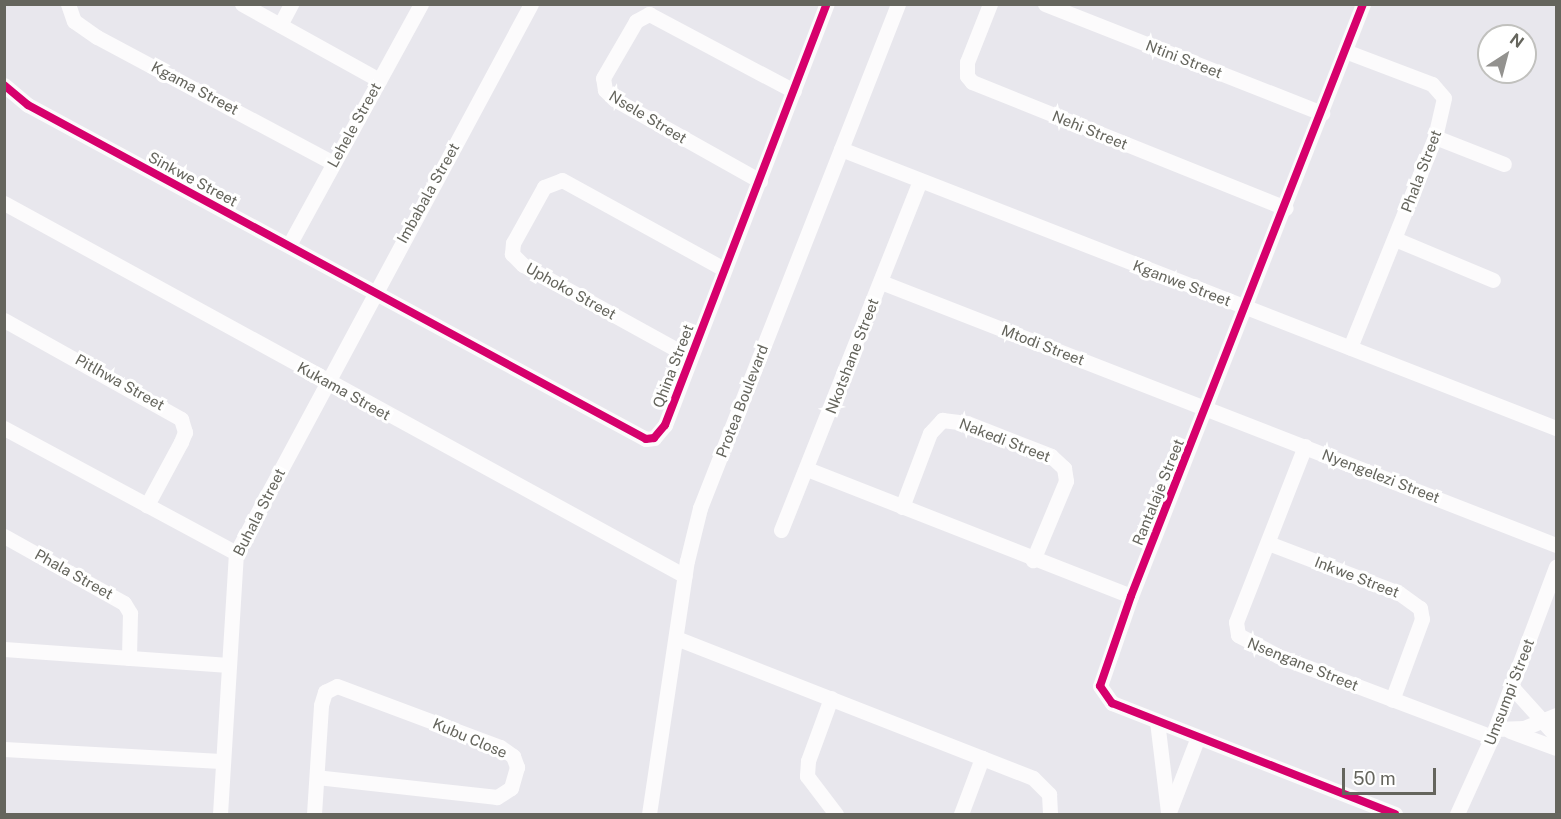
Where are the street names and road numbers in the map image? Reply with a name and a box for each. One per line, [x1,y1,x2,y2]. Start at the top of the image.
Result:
street label: Ntini Street [1143,36,1225,82]
street label: Kgama Street [148,57,242,119]
street label: Lehele Street [323,79,385,171]
street label: Nsele Street [606,87,690,147]
street label: Nehi Street [1050,107,1130,153]
street label: Phala Street [1397,127,1445,215]
street label: Imbabala Street [393,140,463,246]
street label: Sinkwe Street [145,148,241,210]
street label: Kganwe Street [1130,256,1234,310]
street label: Uphoko Street [523,259,619,323]
street label: Nkotshane Street [822,296,882,416]
street label: Mtodi Street [999,321,1087,369]
street label: Qhina Street [649,322,697,410]
street label: Protea Boulevard [712,342,772,460]
street label: Pitlhwa Street [72,350,168,414]
street label: Kukama Street [294,358,394,424]
street label: Nakedi Street [957,414,1053,466]
street label: Rantalaje Street [1128,436,1188,548]
street label: Nyengelezi Street [1320,445,1442,507]
street label: Buhala Street [229,465,289,559]
street label: Phala Street [32,545,116,603]
street label: Inkwe Street [1312,553,1402,601]
street label: Nsengane Street [1245,634,1361,694]
street label: Umsumpi Street [1480,636,1538,748]
street label: Kubu Close [430,714,510,762]

